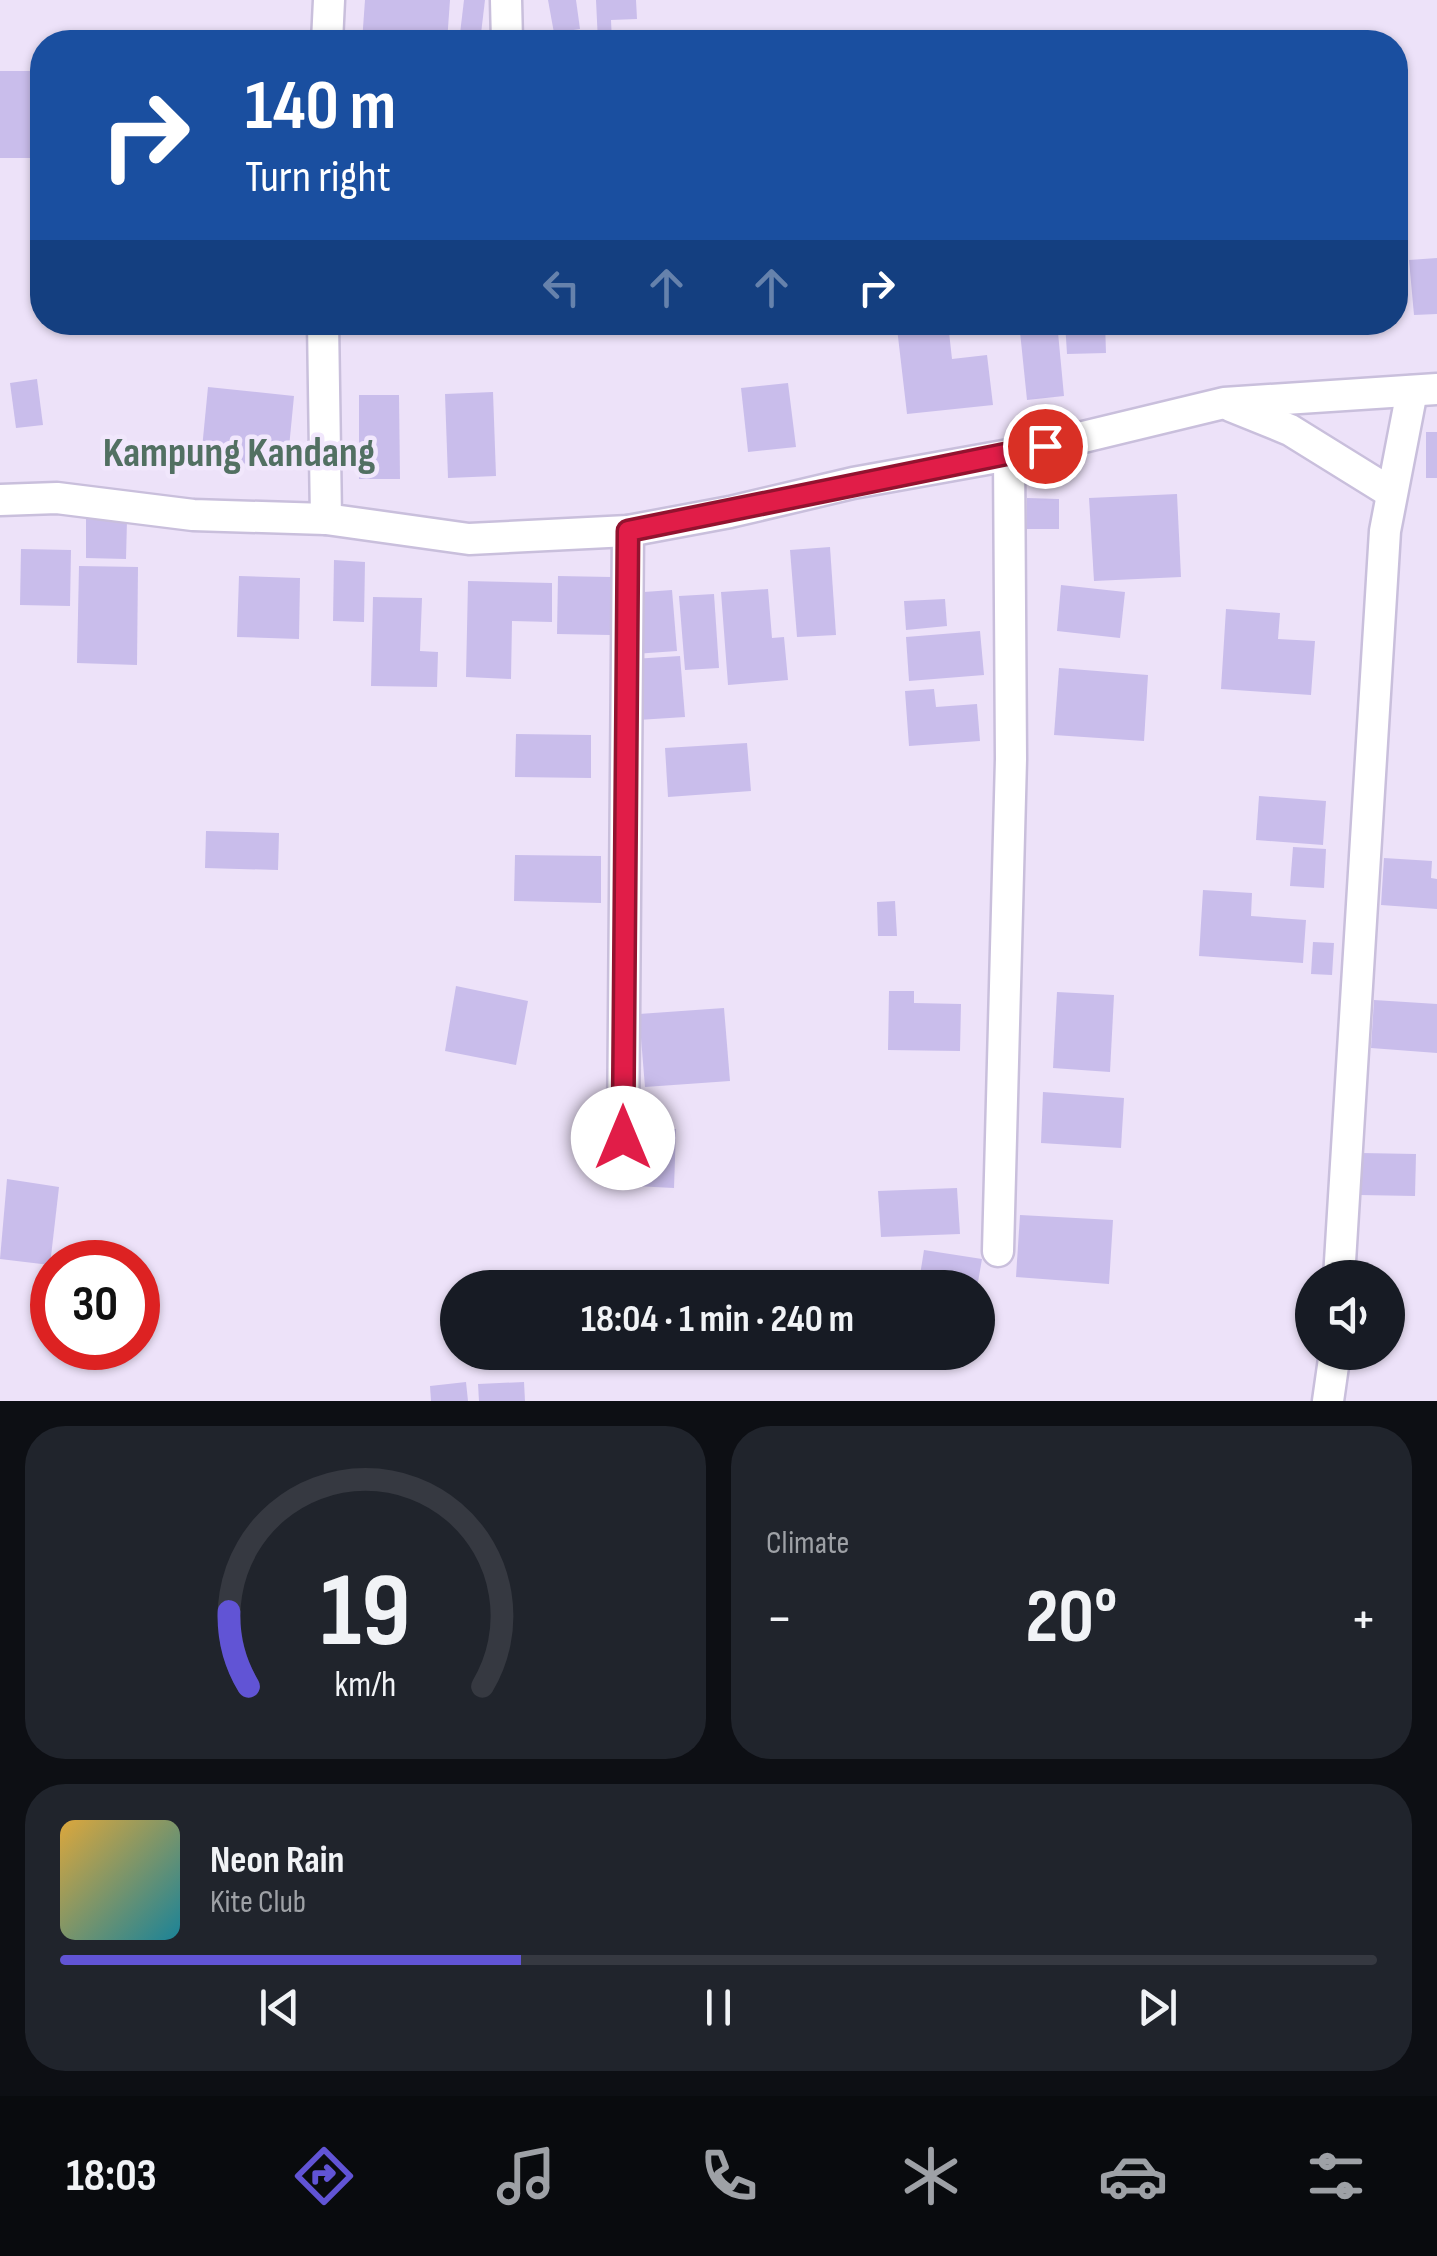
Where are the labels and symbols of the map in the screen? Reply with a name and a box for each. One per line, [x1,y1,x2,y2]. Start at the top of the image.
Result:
pin [1003,404,1088,489]
district label: Kampung Kandang [103,428,375,479]
position arrow [571,1086,675,1190]
speed limit sign: 30 [30,1240,160,1370]

